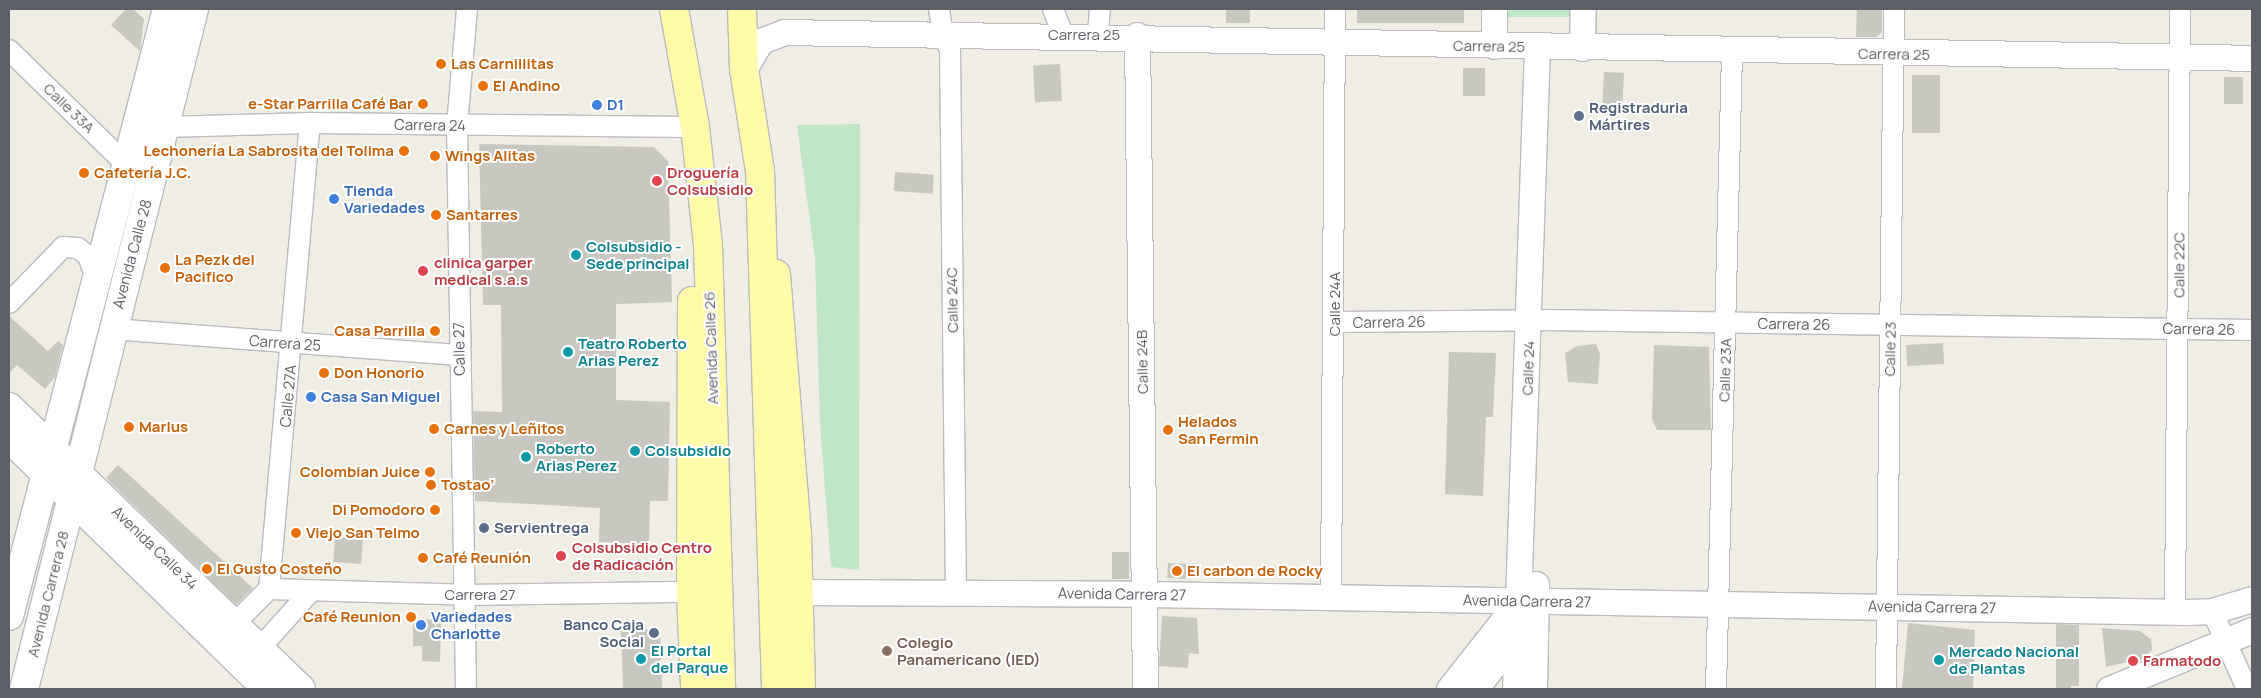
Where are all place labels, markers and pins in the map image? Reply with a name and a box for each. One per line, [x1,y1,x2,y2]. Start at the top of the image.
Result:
place label: Las Carnillitas [451,55,554,73]
marker: Las Carnillitas [435,58,447,70]
place label: El Andino [493,77,560,95]
marker: El Andino [477,80,489,92]
place label: e-Star Parrilla Café Bar [248,95,413,113]
place label: D1 [607,96,624,114]
marker: e-Star Parrilla Café Bar [417,98,429,110]
place label: Registraduria Mártires [1589,98,1688,133]
marker: D1 [591,99,603,111]
marker: Registraduria Mártires [1573,110,1585,122]
place label: Lechonería La Sabrosita del Tolima [144,142,394,160]
marker: Lechonería La Sabrosita del Tolima [398,145,410,157]
place label: Wings Alitas [445,147,535,165]
marker: Wings Alitas [429,150,441,162]
place label: Droguería Colsubsidio [667,163,753,198]
place label: Cafetería J.C. [94,164,191,182]
marker: Cafetería J.C. [78,167,90,179]
marker: Droguería Colsubsidio [651,175,663,187]
place label: Tienda Variedades [344,181,425,216]
marker: Tienda Variedades [328,193,340,205]
place label: Santarres [446,206,518,224]
marker: Santarres [430,209,442,221]
place label: Colsubsidio - Sede principal [586,237,690,272]
marker: Colsubsidio - Sede principal [570,249,582,261]
place label: La Pezk del Pacifico [175,250,255,285]
place label: clinica garper medical s.a.s [434,253,533,288]
marker: La Pezk del Pacifico [159,262,171,274]
marker: clinica garper medical s.a.s [416,264,430,278]
place label: Casa Parrilla [334,322,425,340]
marker: Casa Parrilla [429,325,441,337]
place label: Teatro Roberto Arias Perez [578,334,687,369]
marker: Teatro Roberto Arias Perez [562,346,574,358]
place label: Don Honorio [334,364,424,382]
marker: Don Honorio [318,367,330,379]
place label: Casa San Miguel [321,388,440,406]
marker: Casa San Miguel [305,391,317,403]
place label: Helados San Fermin [1178,412,1259,447]
place label: Marlus [139,418,188,436]
place label: Carnes y Leñitos [444,420,564,438]
marker: Marlus [123,421,135,433]
marker: Carnes y Leñitos [428,423,440,435]
marker: Helados San Fermin [1162,424,1174,436]
place label: Roberto Arias Perez [536,439,617,474]
place label: Colsubsidio [645,442,731,460]
marker: Colsubsidio [629,445,641,457]
marker: Roberto Arias Perez [520,451,532,463]
place label: Colombian Juice [300,463,420,481]
marker: Colombian Juice [424,466,436,478]
place label: Tostao’ [441,476,494,494]
marker: Tostao’ [425,479,437,491]
place label: Di Pomodoro [332,501,425,519]
marker: Di Pomodoro [429,504,441,516]
place label: Servientrega [494,519,589,537]
marker: Servientrega [478,522,490,534]
place label: Viejo San Telmo [306,524,420,542]
marker: Viejo San Telmo [290,527,302,539]
place label: Colsubsidio Centro de Radicación [572,538,712,573]
place label: Café Reunión [433,549,531,567]
marker: Colsubsidio Centro de Radicación [554,549,568,563]
marker: Café Reunión [417,552,429,564]
place label: El Gusto Costeño [217,560,342,578]
place label: El carbon de Rocky [1187,562,1323,580]
marker: El Gusto Costeño [201,563,213,575]
marker: El carbon de Rocky [1171,565,1183,577]
place label: Variedades Charlotte [431,607,512,642]
place label: Café Reunion [303,608,401,626]
marker: Café Reunion [405,611,417,623]
place label: Banco Caja Social [563,615,644,650]
marker: Variedades Charlotte [415,619,427,631]
marker: Banco Caja Social [648,627,660,639]
place label: Colegio Panamericano (IED) [897,633,1040,668]
place label: El Portal del Parque [651,641,728,676]
place label: Mercado Nacional de Plantas [1949,642,2079,677]
marker: Colegio Panamericano (IED) [881,645,893,657]
place label: Farmatodo [2143,652,2221,670]
marker: El Portal del Parque [635,653,647,665]
marker: Mercado Nacional de Plantas [1933,654,1945,666]
marker: Farmatodo [2127,655,2139,667]

